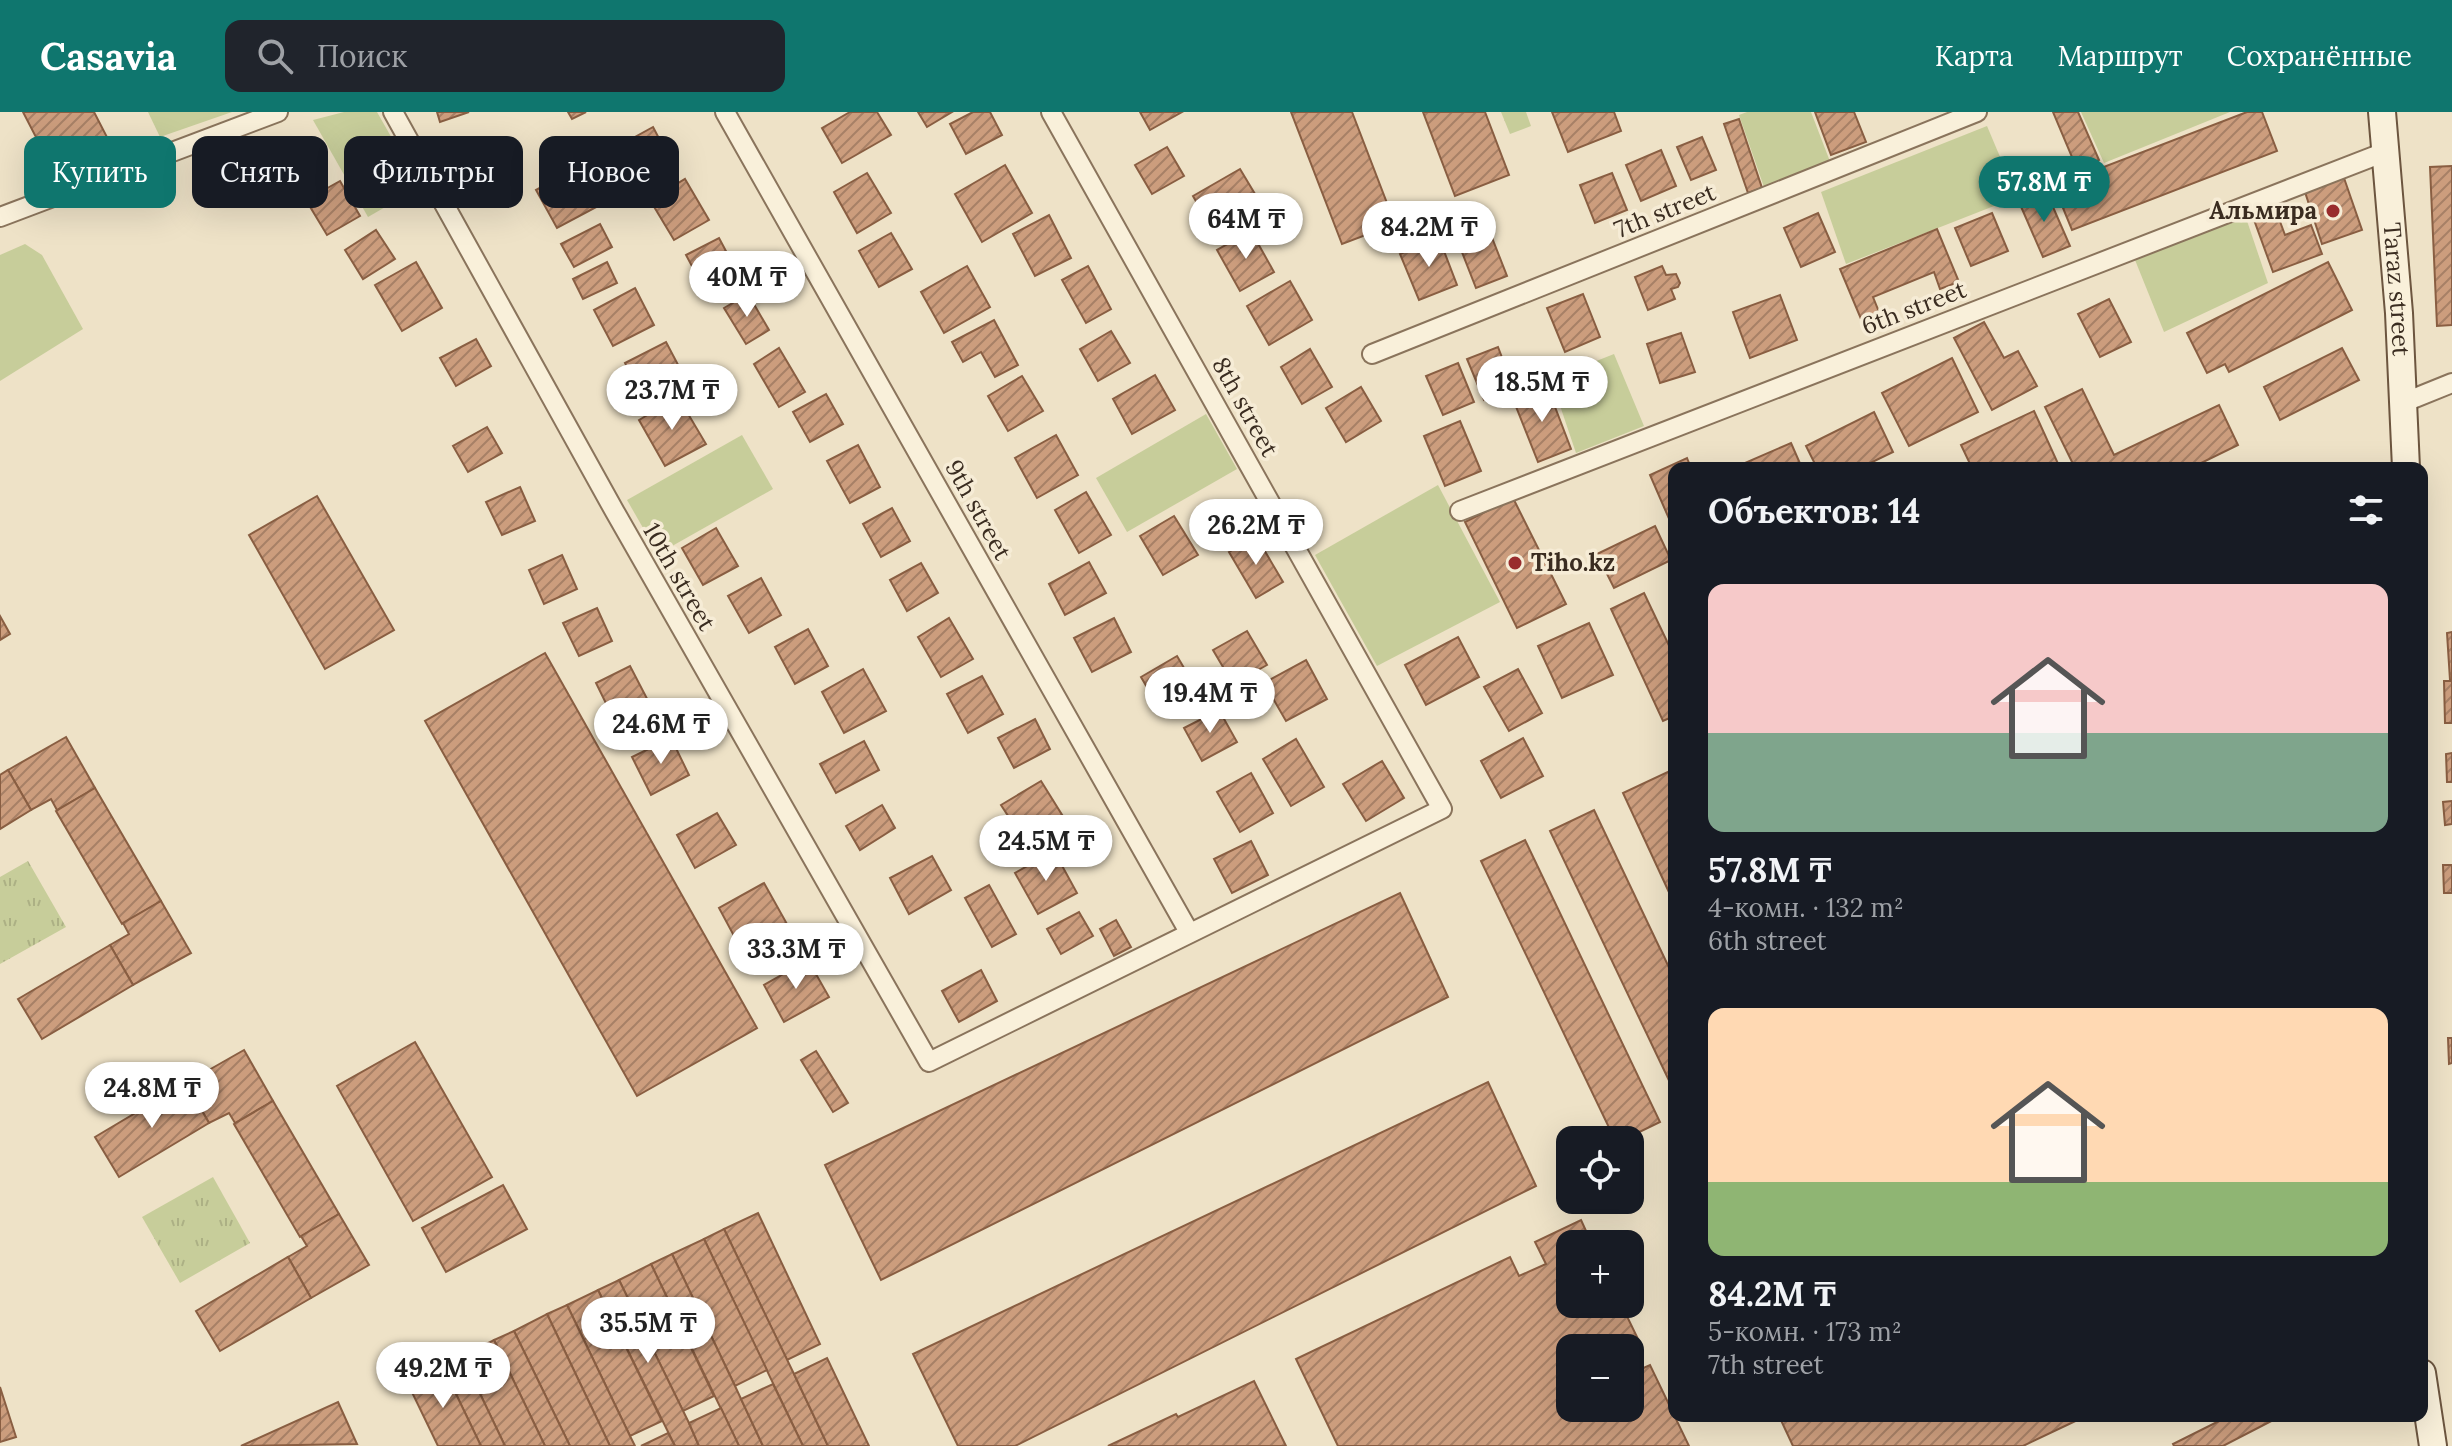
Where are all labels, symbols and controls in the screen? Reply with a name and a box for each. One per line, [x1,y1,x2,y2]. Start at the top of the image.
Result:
search box [225,20,785,92]
text: Casavia [40,32,177,80]
icon: search [253,34,297,78]
text: Поиск [317,37,407,75]
text: Карта [1935,38,2013,74]
text: Маршрут [2057,38,2183,74]
text: Сохранённые [2227,38,2412,74]
chip: Купить [24,136,176,208]
chip: Снять [192,136,328,208]
chip: Фильтры [344,136,523,208]
chip: Новое [539,136,679,208]
pin: 57.8M ₸ [1970,156,2118,224]
text: 57.8M ₸ [1997,165,2091,198]
street label: 7th street [1610,176,1721,245]
pin: 64M ₸ [1190,193,1302,261]
place label: Альмира [2209,195,2317,226]
pin: 84.2M ₸ [1355,201,1503,269]
text: 64M ₸ [1207,202,1285,235]
marker: Альмира [2324,202,2342,220]
text: 84.2M ₸ [1380,210,1478,243]
street label: Taraz street [2376,221,2417,358]
pin: 40M ₸ [691,251,803,319]
text: 40M ₸ [707,260,787,293]
street label: 6th street [1857,273,1971,342]
street label: 8th street [1205,352,1286,463]
pin: 18.5M ₸ [1468,356,1616,424]
pin: 23.7M ₸ [598,364,746,432]
text: 18.5M ₸ [1495,365,1589,398]
text: 23.7M ₸ [625,373,719,406]
street label: 9th street [938,454,1019,566]
icon: filters [2344,488,2388,532]
text: Объектов: 14 [1708,489,1920,532]
pin: 26.2M ₸ [1182,499,1330,567]
text: 26.2M ₸ [1207,508,1305,541]
street label: 10th street [636,517,723,637]
place label: Tiho.kz [1531,547,1615,578]
marker: Tiho.kz [1506,554,1524,572]
icon: home [1976,636,2120,780]
pin: 19.4M ₸ [1136,667,1284,735]
text: 19.4M ₸ [1163,676,1257,709]
pin: 24.6M ₸ [587,698,735,766]
text: 24.6M ₸ [612,707,710,740]
pin: 24.5M ₸ [972,815,1120,883]
text: 24.5M ₸ [997,824,1095,857]
text: 57.8M ₸ [1708,848,1832,891]
text: 4-комн. · 132 m² [1708,891,1904,924]
pin: 33.3M ₸ [722,923,870,991]
text: 6th street [1708,924,1827,957]
text: 33.3M ₸ [747,932,845,965]
icon: home [1976,1060,2120,1204]
pin: 24.8M ₸ [78,1062,226,1130]
text: 24.8M ₸ [103,1071,201,1104]
map controls [1556,1126,1644,1422]
button: locate [1556,1126,1644,1214]
button: + [1556,1230,1644,1318]
text: 84.2M ₸ [1708,1272,1836,1315]
pin: 35.5M ₸ [574,1297,722,1365]
text: 35.5M ₸ [599,1306,697,1339]
text: 5-комн. · 173 m² [1708,1315,1902,1348]
button: − [1556,1334,1644,1422]
pin: 49.2M ₸ [369,1342,517,1410]
text: 7th street [1708,1348,1824,1381]
text: 49.2M ₸ [394,1351,492,1384]

